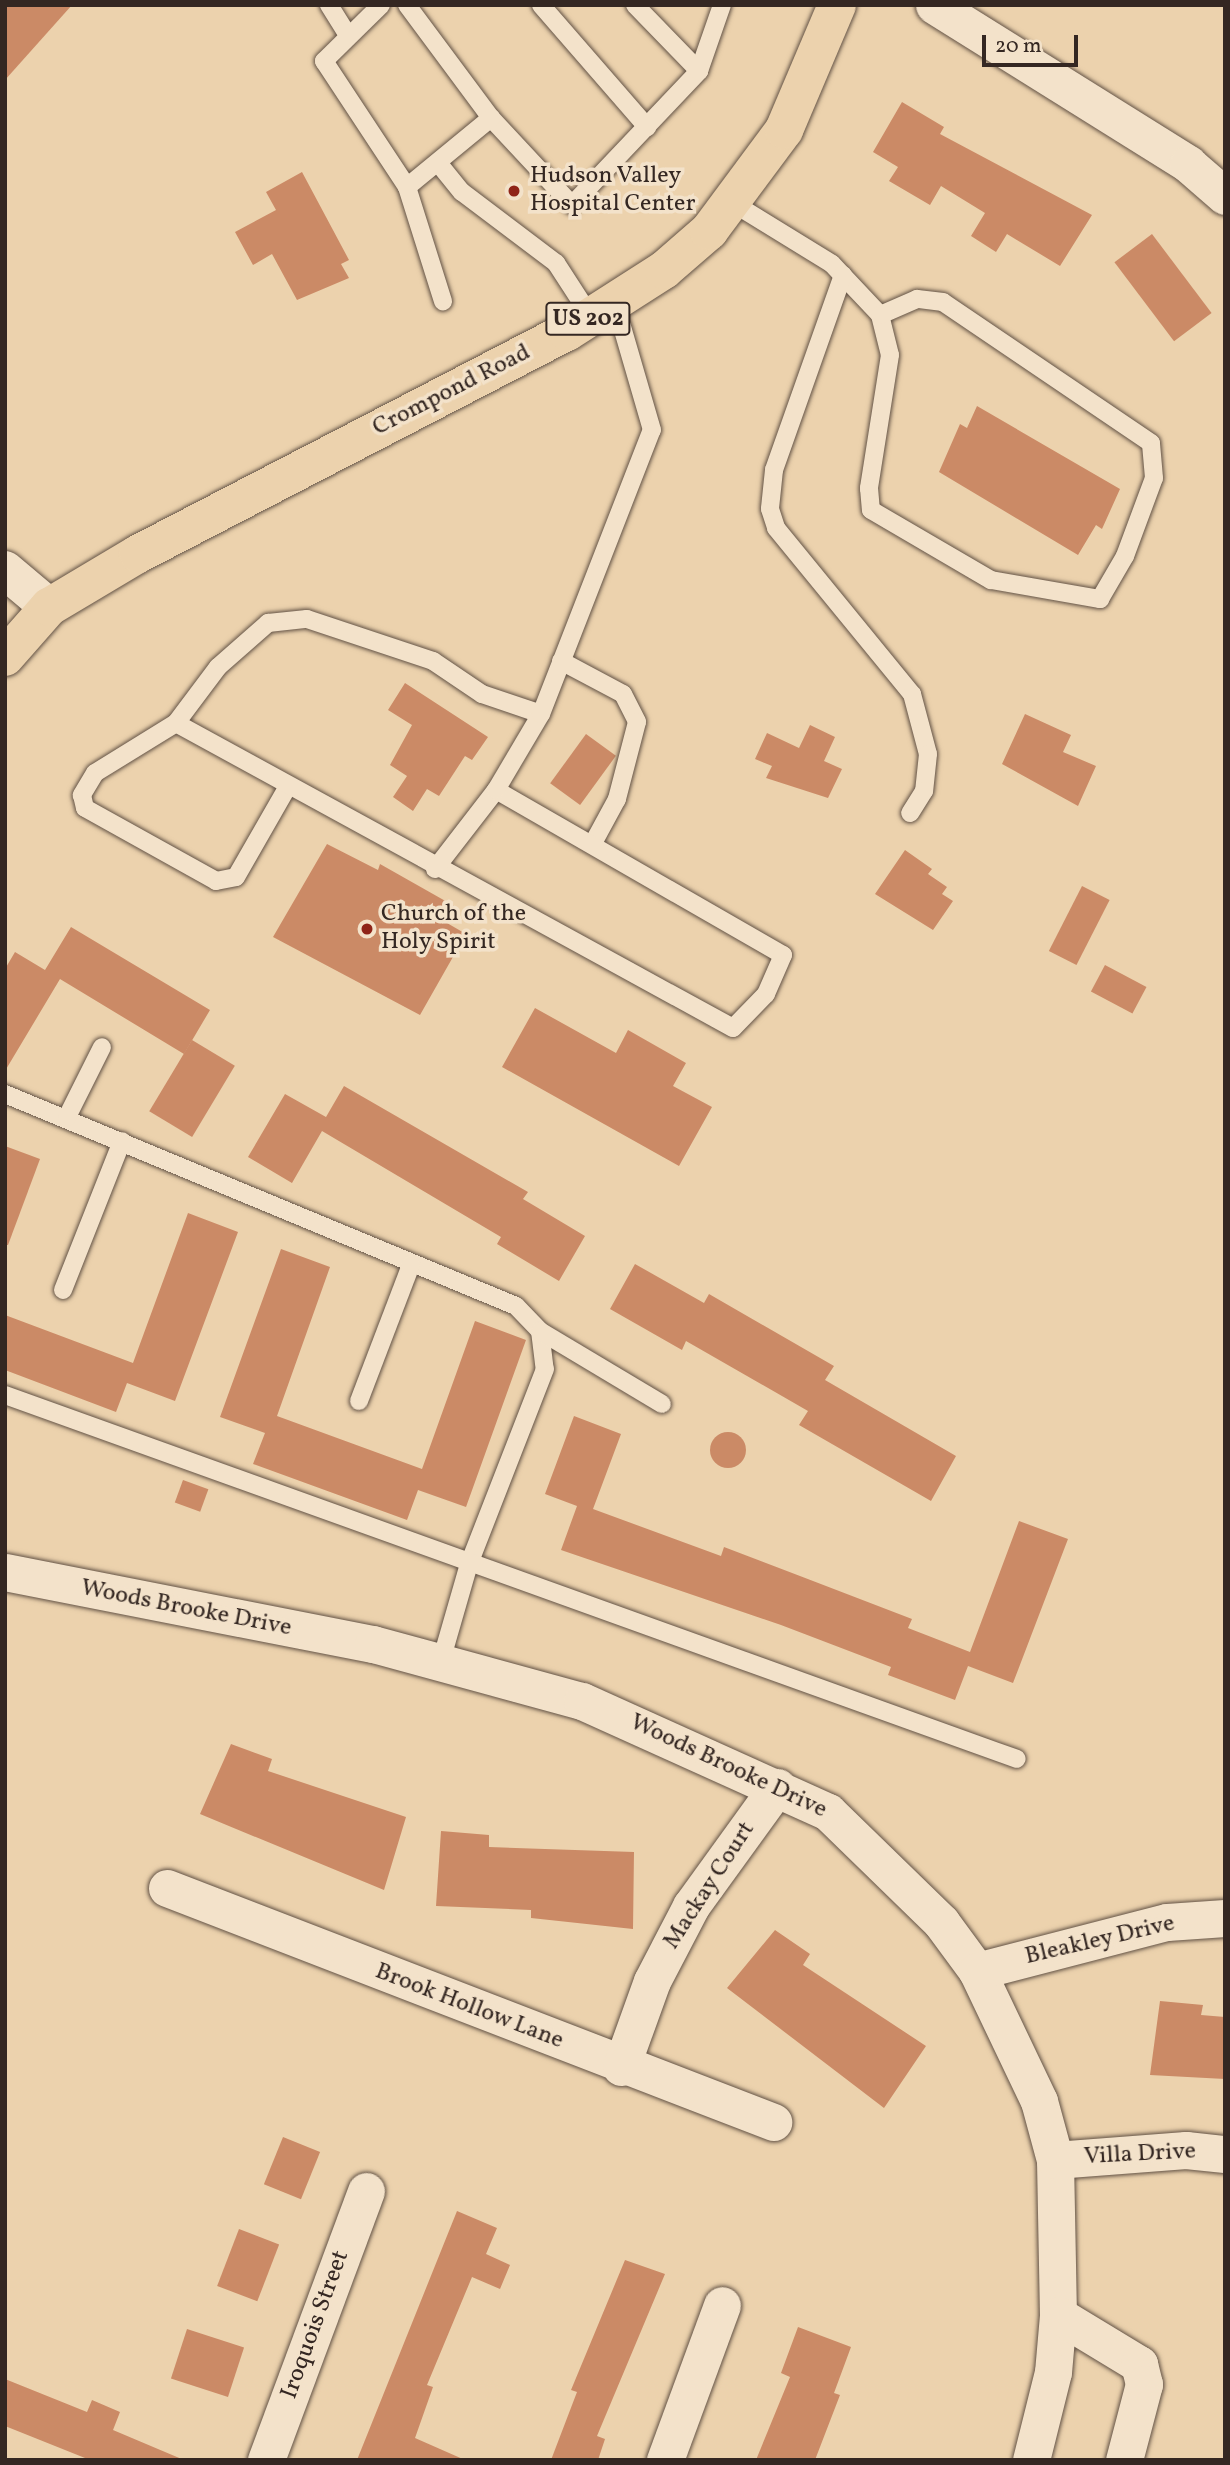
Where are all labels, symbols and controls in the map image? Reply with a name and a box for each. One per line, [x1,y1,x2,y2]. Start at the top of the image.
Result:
scale bar [985,21,1081,65]
text: 20 m [995,32,1041,61]
place label: Hudson Valley Hospital Center [530,163,695,219]
marker: Hudson Valley Hospital Center [504,181,524,201]
road number: US 202 [544,300,632,338]
street label: Crompond Road [368,339,536,443]
place label: Church of the Holy Spirit [381,901,524,957]
marker: Church of the Holy Spirit [359,921,375,937]
street label: Woods Brooke Drive [78,1574,294,1644]
street label: Woods Brooke Drive [625,1709,831,1825]
street label: Mackay Court [658,1817,762,1955]
street label: Bleakley Drive [1022,1910,1178,1972]
street label: Brook Hollow Lane [370,1958,568,2056]
street label: Villa Drive [1083,2138,1197,2172]
street label: Iroquois Street [276,2247,356,2403]

